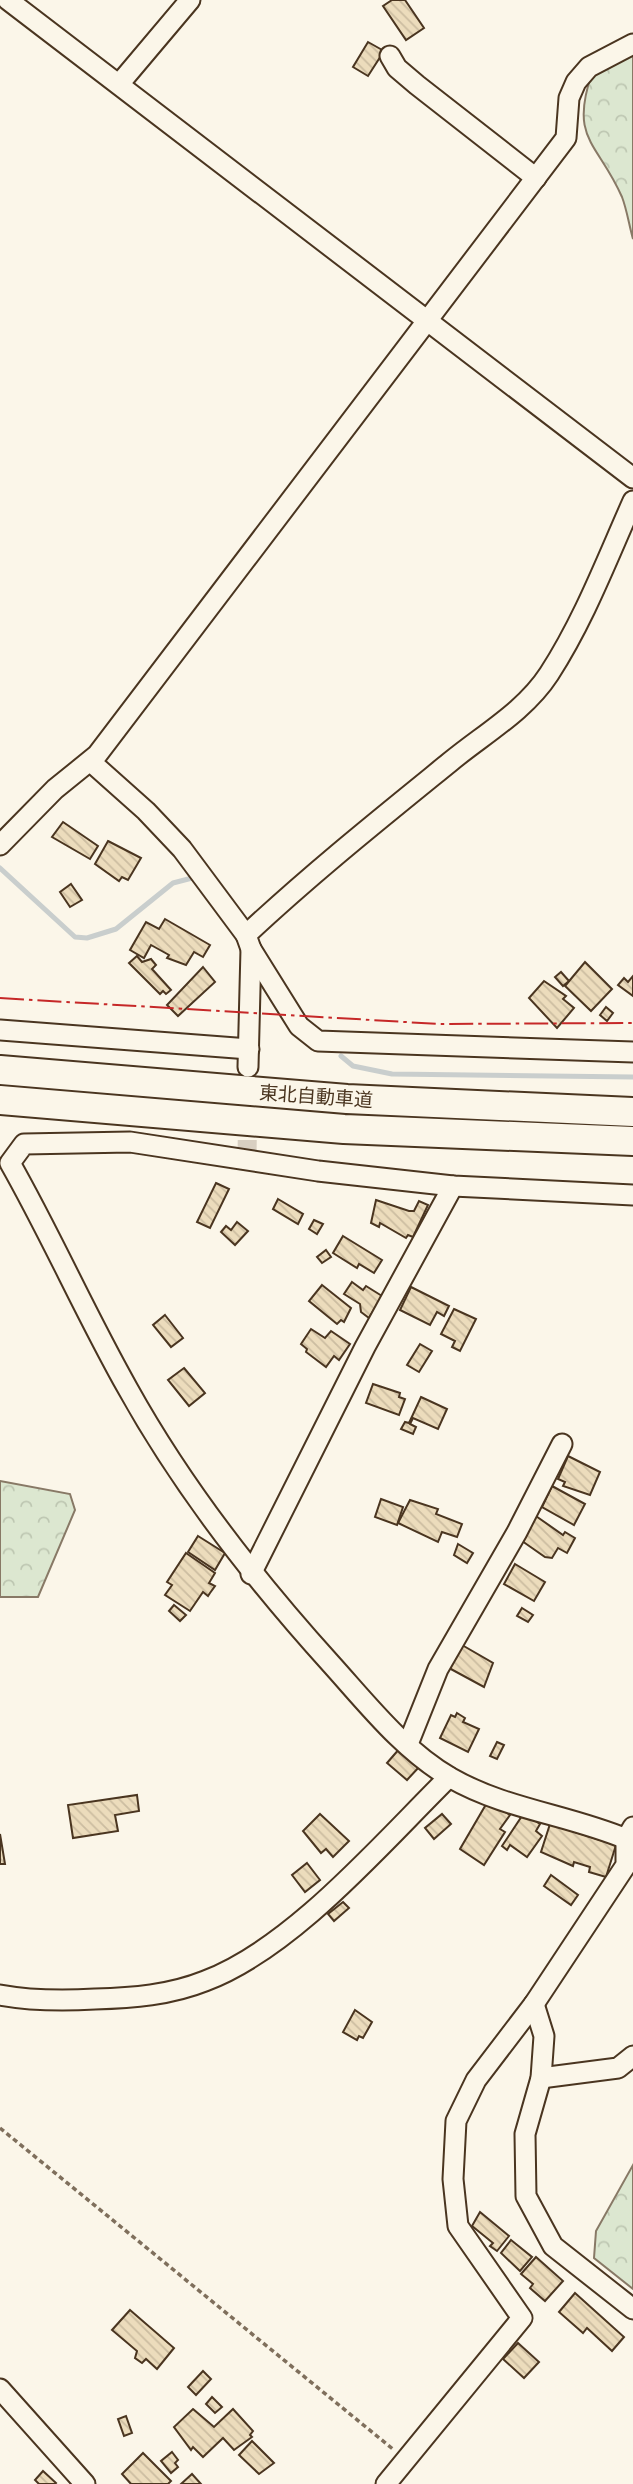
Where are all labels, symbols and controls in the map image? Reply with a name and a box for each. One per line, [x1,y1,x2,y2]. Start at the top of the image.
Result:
street label: 東北自動車道 [258,1080,374,1112]

